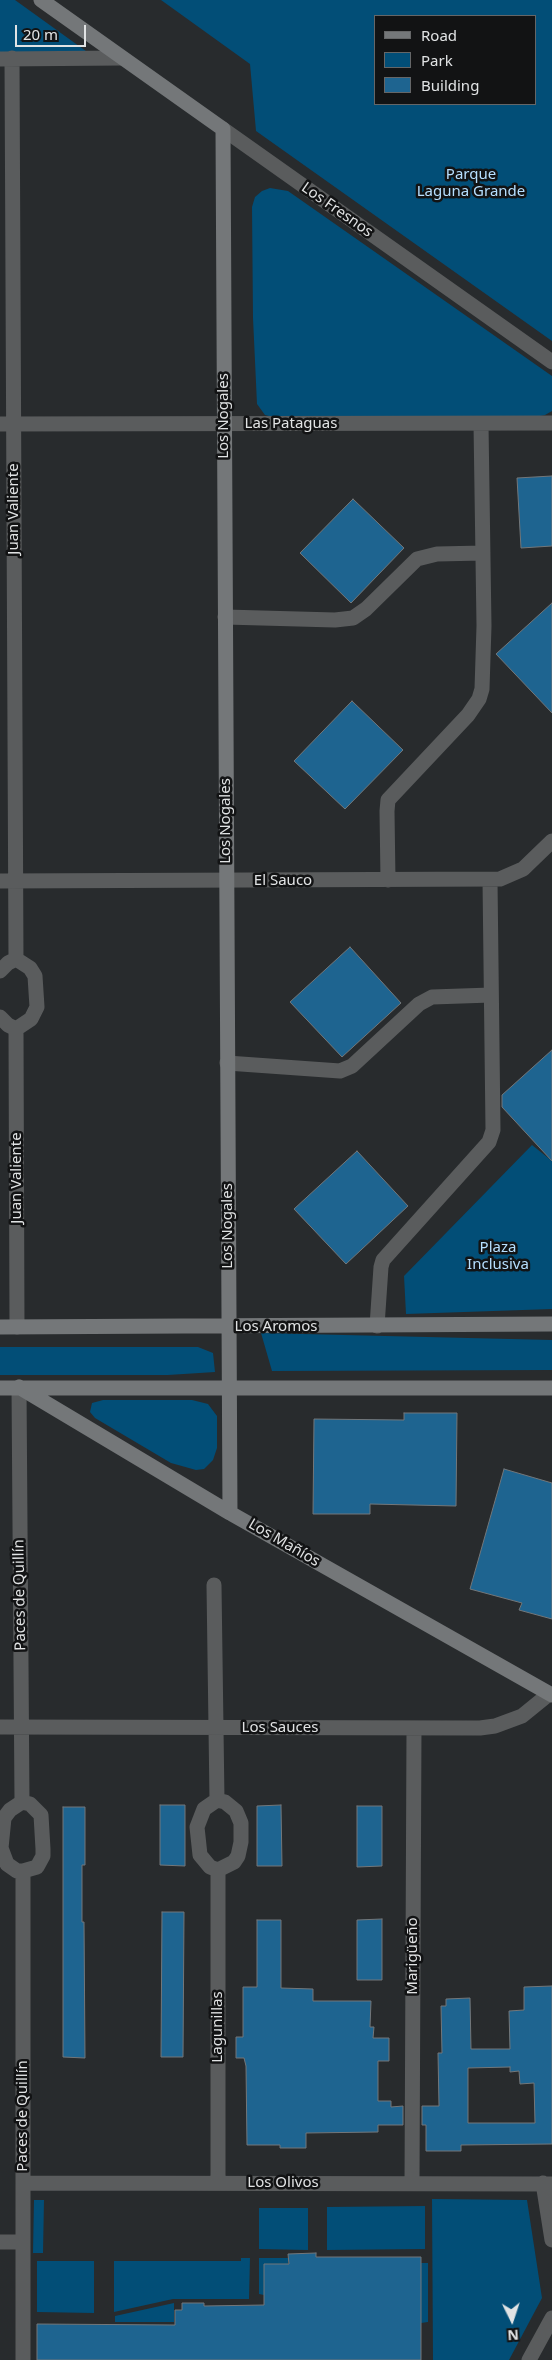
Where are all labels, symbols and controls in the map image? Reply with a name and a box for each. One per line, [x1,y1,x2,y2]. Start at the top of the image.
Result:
scale bar [18,15,89,47]
legend [374,15,537,105]
text: 20 m [23,24,58,44]
text: Road [421,25,457,45]
text: Park [421,50,453,70]
text: Building [421,75,479,95]
park label: Parque Laguna Grande [417,166,525,201]
street label: Los Fresnos [298,179,376,241]
street label: Los Nogales [215,373,233,459]
street label: Las Pataguas [245,415,337,433]
street label: Juan Valiente [5,463,23,555]
street label: Los Nogales [217,778,235,864]
street label: El Sauco [254,872,312,890]
street label: Juan Valiente [8,1132,26,1224]
street label: Los Nogales [219,1183,237,1269]
park label: Plaza Inclusiva [467,1239,529,1274]
street label: Los Aromos [235,1318,317,1336]
street label: Los Mañíos [245,1515,323,1571]
street label: Paces de Quillín [10,1539,30,1651]
street label: Los Sauces [242,1719,318,1737]
street label: Marigüeño [404,1917,422,1995]
street label: Lagunillas [209,1991,227,2063]
street label: Paces de Quillín [14,2060,32,2172]
street label: Los Olivos [247,2174,319,2192]
north arrow [487,2295,537,2345]
text: N [507,2326,519,2345]

